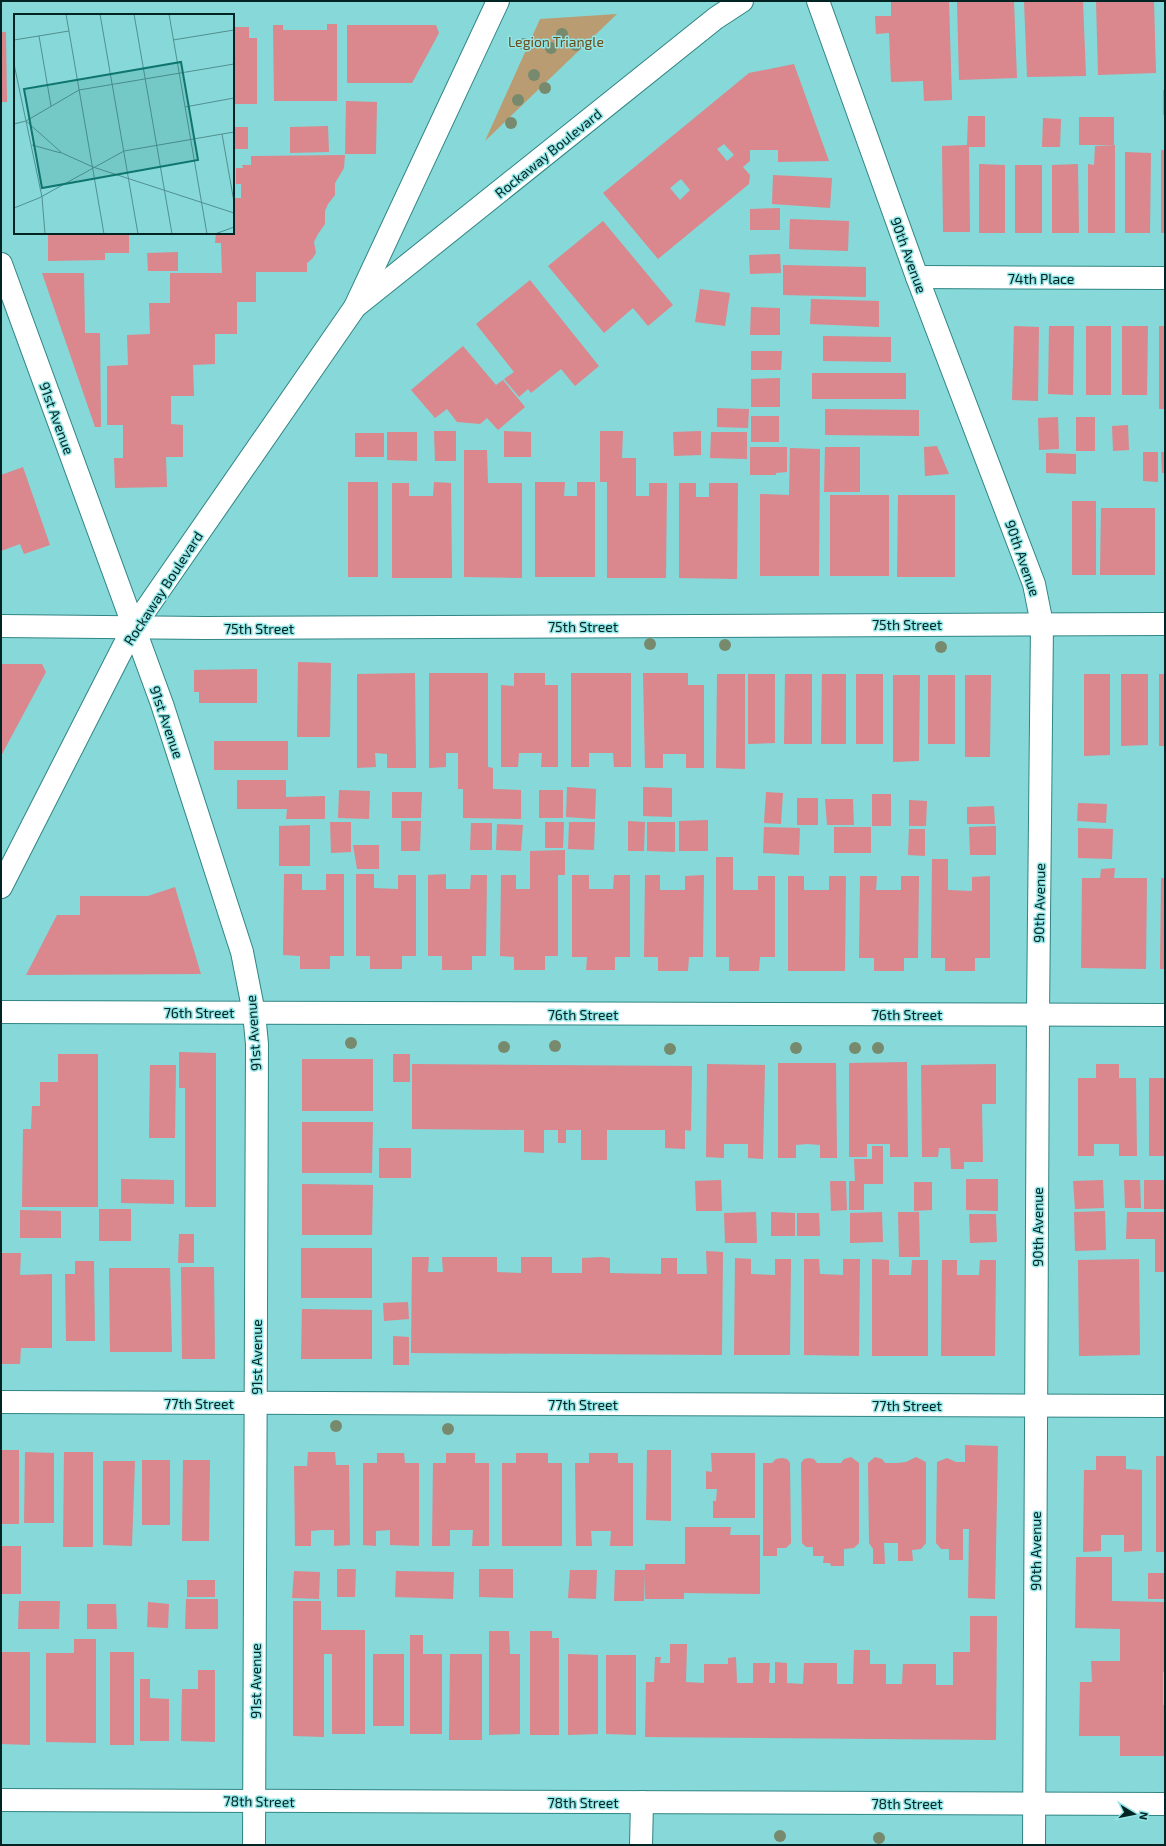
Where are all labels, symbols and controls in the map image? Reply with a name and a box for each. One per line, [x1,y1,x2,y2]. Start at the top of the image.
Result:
inset map [14,14,234,234]
park label: Legion Triangle [508,33,604,50]
street label: Rockaway Boulevard [491,105,605,201]
street label: 90th Avenue [887,215,931,295]
street label: 74th Place [1008,270,1074,287]
street label: 91st Avenue [36,380,78,456]
street label: 90th Avenue [1002,518,1044,598]
street label: Rockaway Boulevard [120,528,206,648]
street label: 75th Street [872,616,942,633]
street label: 75th Street [548,618,618,635]
street label: 75th Street [224,620,294,637]
street label: 91st Avenue [147,683,187,761]
street label: 90th Avenue [1030,863,1048,943]
street label: 91st Avenue [242,995,264,1071]
street label: 76th Street [164,1004,234,1021]
street label: 76th Street [548,1006,618,1023]
street label: 76th Street [872,1006,942,1023]
street label: 90th Avenue [1029,1187,1046,1267]
street label: 91st Avenue [248,1319,265,1395]
street label: 77th Street [164,1395,234,1412]
street label: 77th Street [548,1396,618,1413]
street label: 77th Street [872,1397,942,1414]
street label: 90th Avenue [1027,1511,1044,1591]
street label: 91st Avenue [247,1643,264,1719]
street label: 78th Street [223,1792,295,1810]
street label: 78th Street [547,1794,619,1811]
north arrow [1114,1794,1154,1834]
street label: 78th Street [871,1795,943,1812]
text: N [1137,1811,1151,1821]

